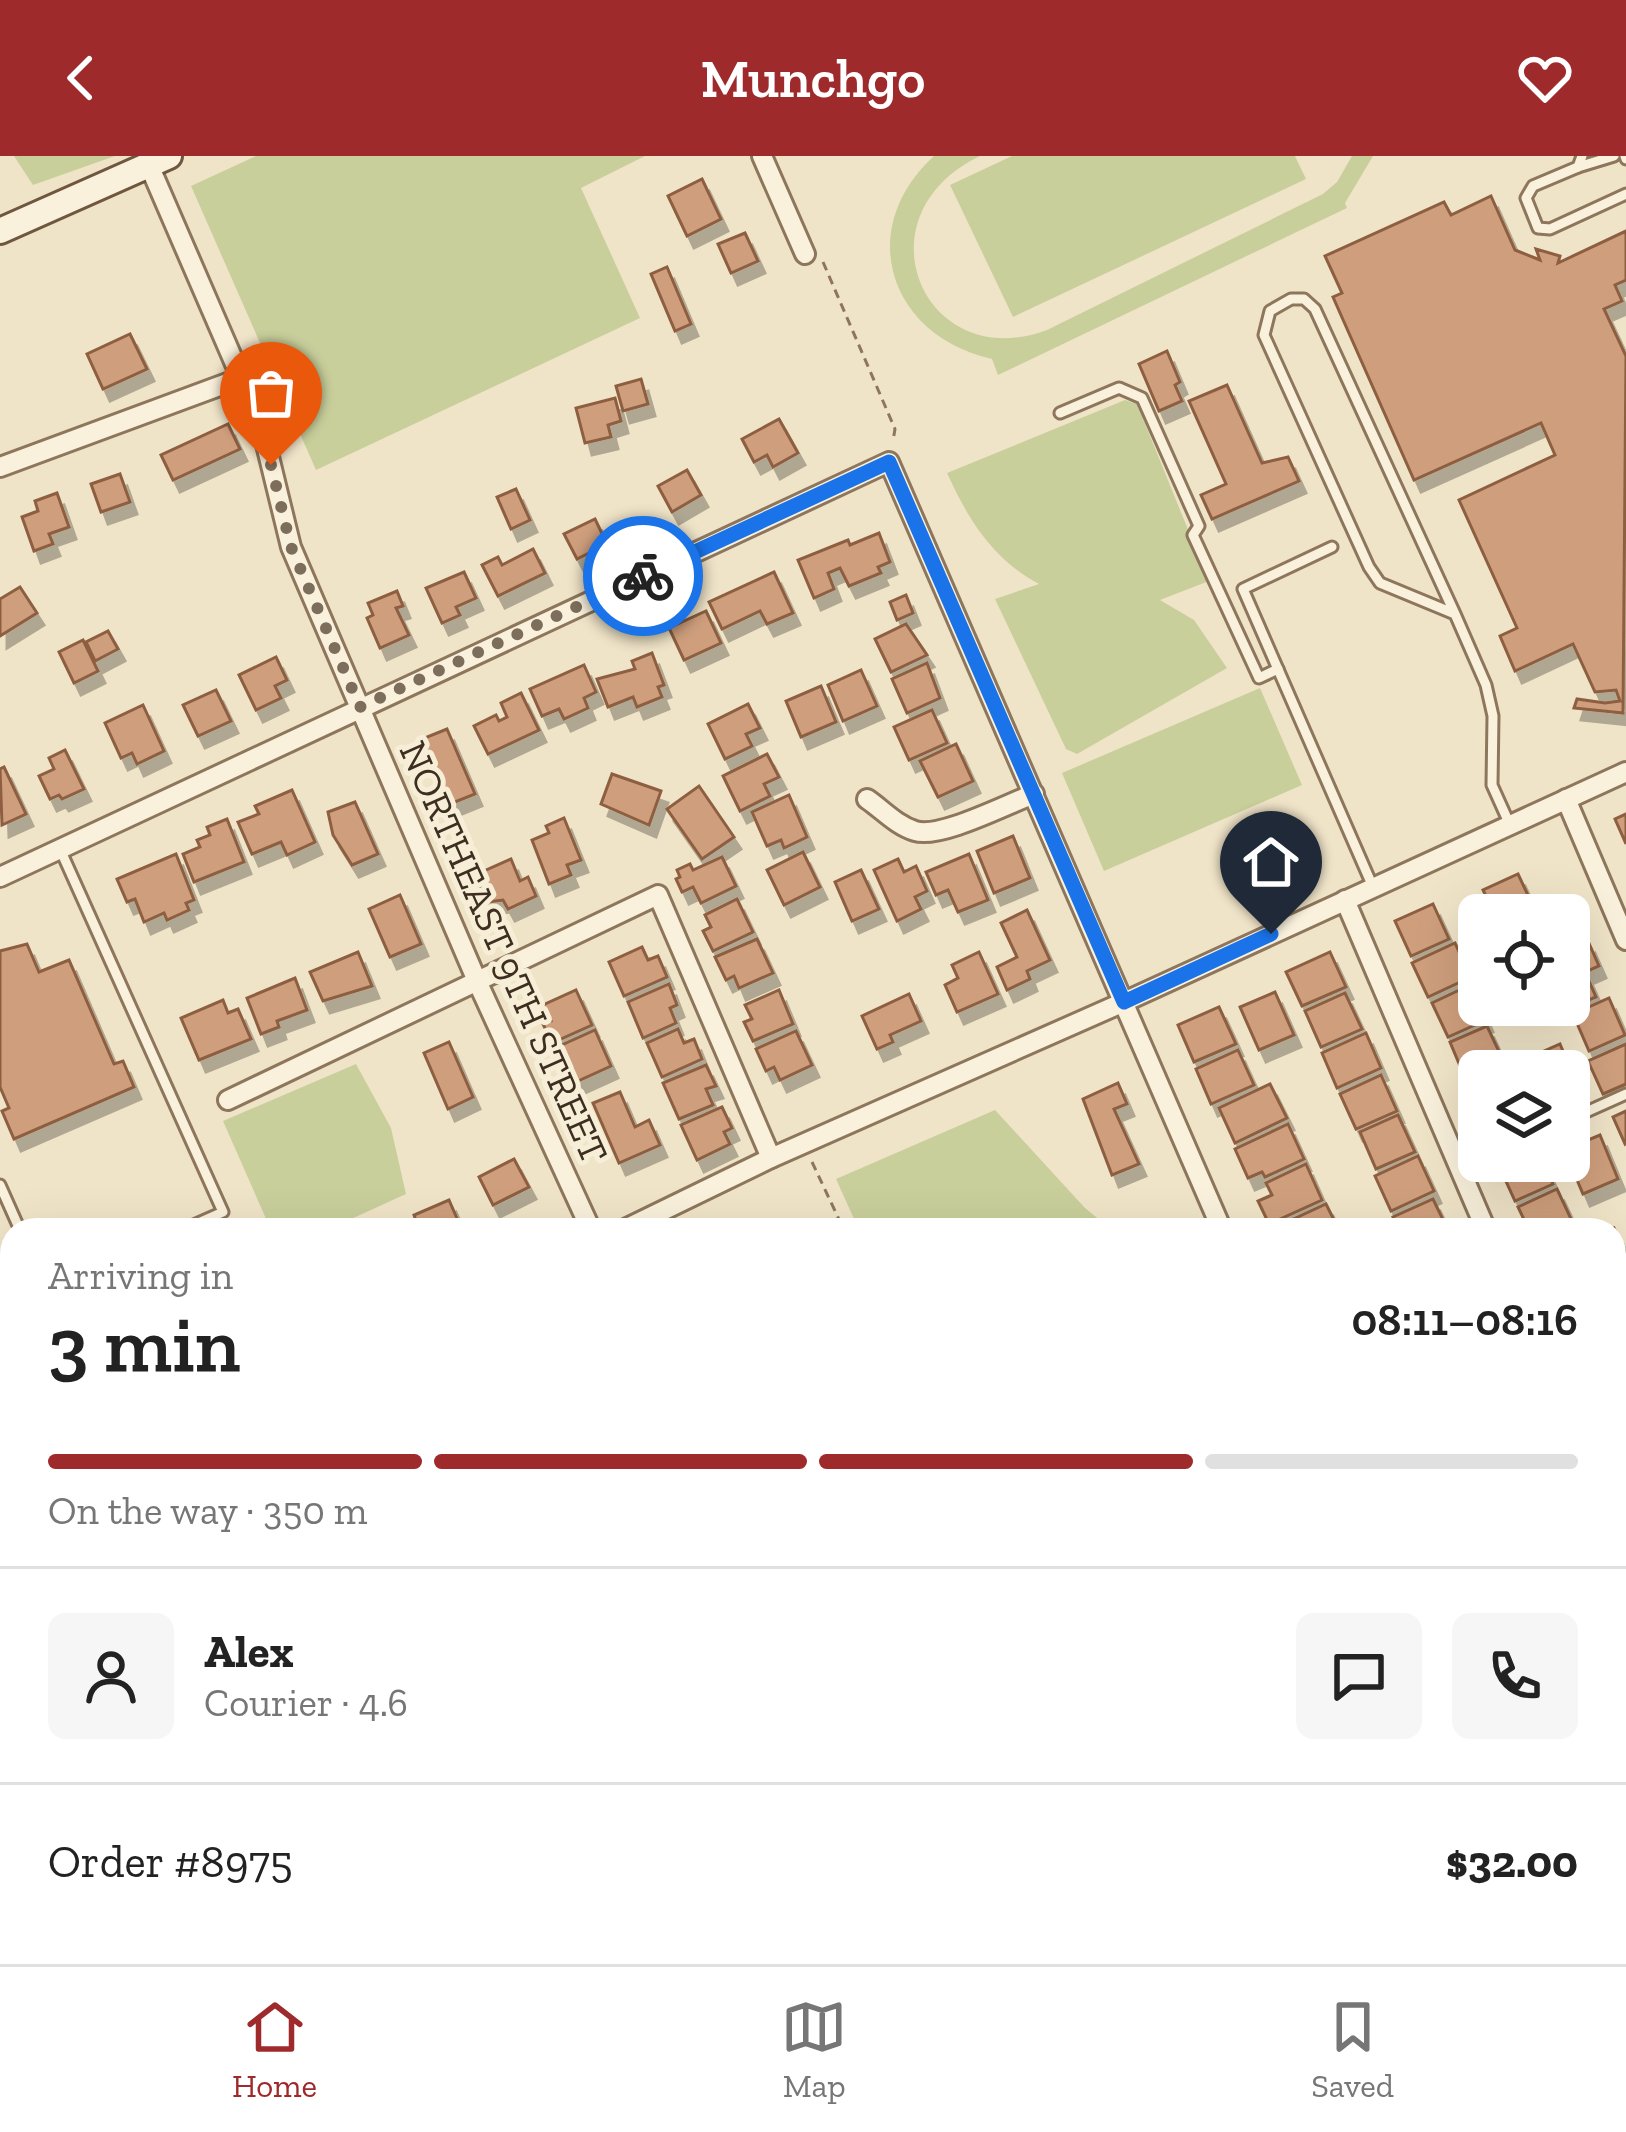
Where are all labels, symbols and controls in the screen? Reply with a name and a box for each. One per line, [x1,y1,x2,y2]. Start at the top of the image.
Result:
icon: back [48,45,114,111]
icon: heart [1512,45,1578,111]
text: Munchgo [701,46,925,111]
pin [220,342,322,465]
icon: bag [238,360,304,426]
courier [583,516,703,636]
icon: bike [610,543,676,609]
street label: NORTHEAST 9TH STREET [390,734,618,1170]
pin [1220,811,1322,934]
icon: home [1238,829,1304,895]
map controls [1458,894,1590,1182]
button: locate [1458,894,1590,1026]
button: layers [1458,1050,1590,1182]
text: Arriving in [48,1252,233,1299]
text: 08:11–08:16 [1351,1293,1578,1347]
text: 3 min [48,1297,240,1391]
text: On the way · 350 m [48,1487,367,1534]
button: person [48,1613,174,1739]
button: chat [1296,1613,1422,1739]
button: phone [1452,1613,1578,1739]
text: Alex [204,1625,294,1679]
text: Courier · 4.6 [204,1679,408,1726]
text: Order #8975 [48,1835,293,1889]
text: $32.00 [1446,1835,1578,1889]
tab: Home [232,1994,317,2105]
tab: Map [781,1994,847,2105]
tab: Saved [1311,1994,1394,2105]

